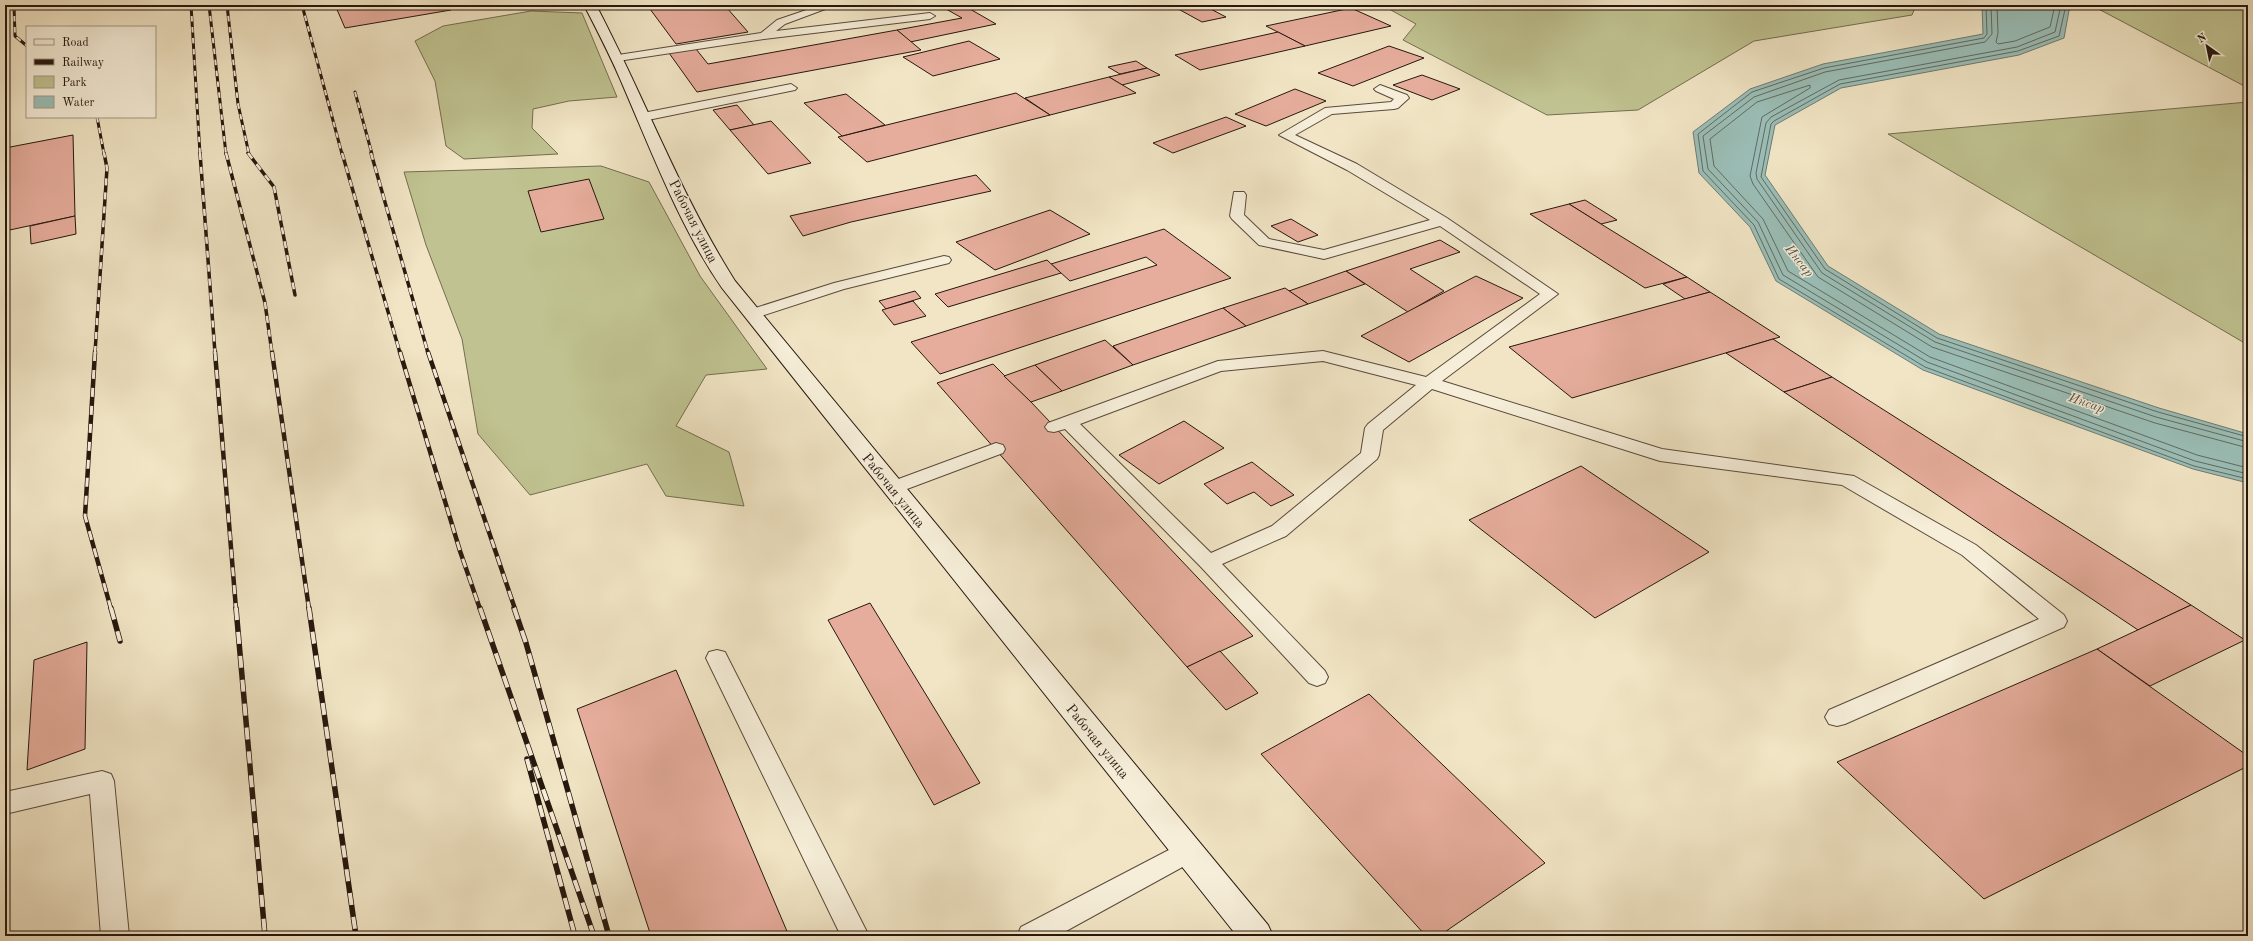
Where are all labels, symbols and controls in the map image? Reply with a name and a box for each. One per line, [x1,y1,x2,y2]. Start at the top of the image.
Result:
legend [26,26,156,118]
north arrow [2187,26,2227,66]
text: N [2196,32,2209,46]
text: Road [62,37,89,49]
text: Railway [62,57,105,69]
text: Park [62,77,87,89]
text: Water [62,97,95,109]
street label: Рабочая улица [666,178,720,265]
water label: Инсар [1781,242,1816,280]
water label: Инсар [2066,391,2106,416]
street label: Рабочая улица [859,451,927,531]
street label: Рабочая улица [1063,702,1131,782]

